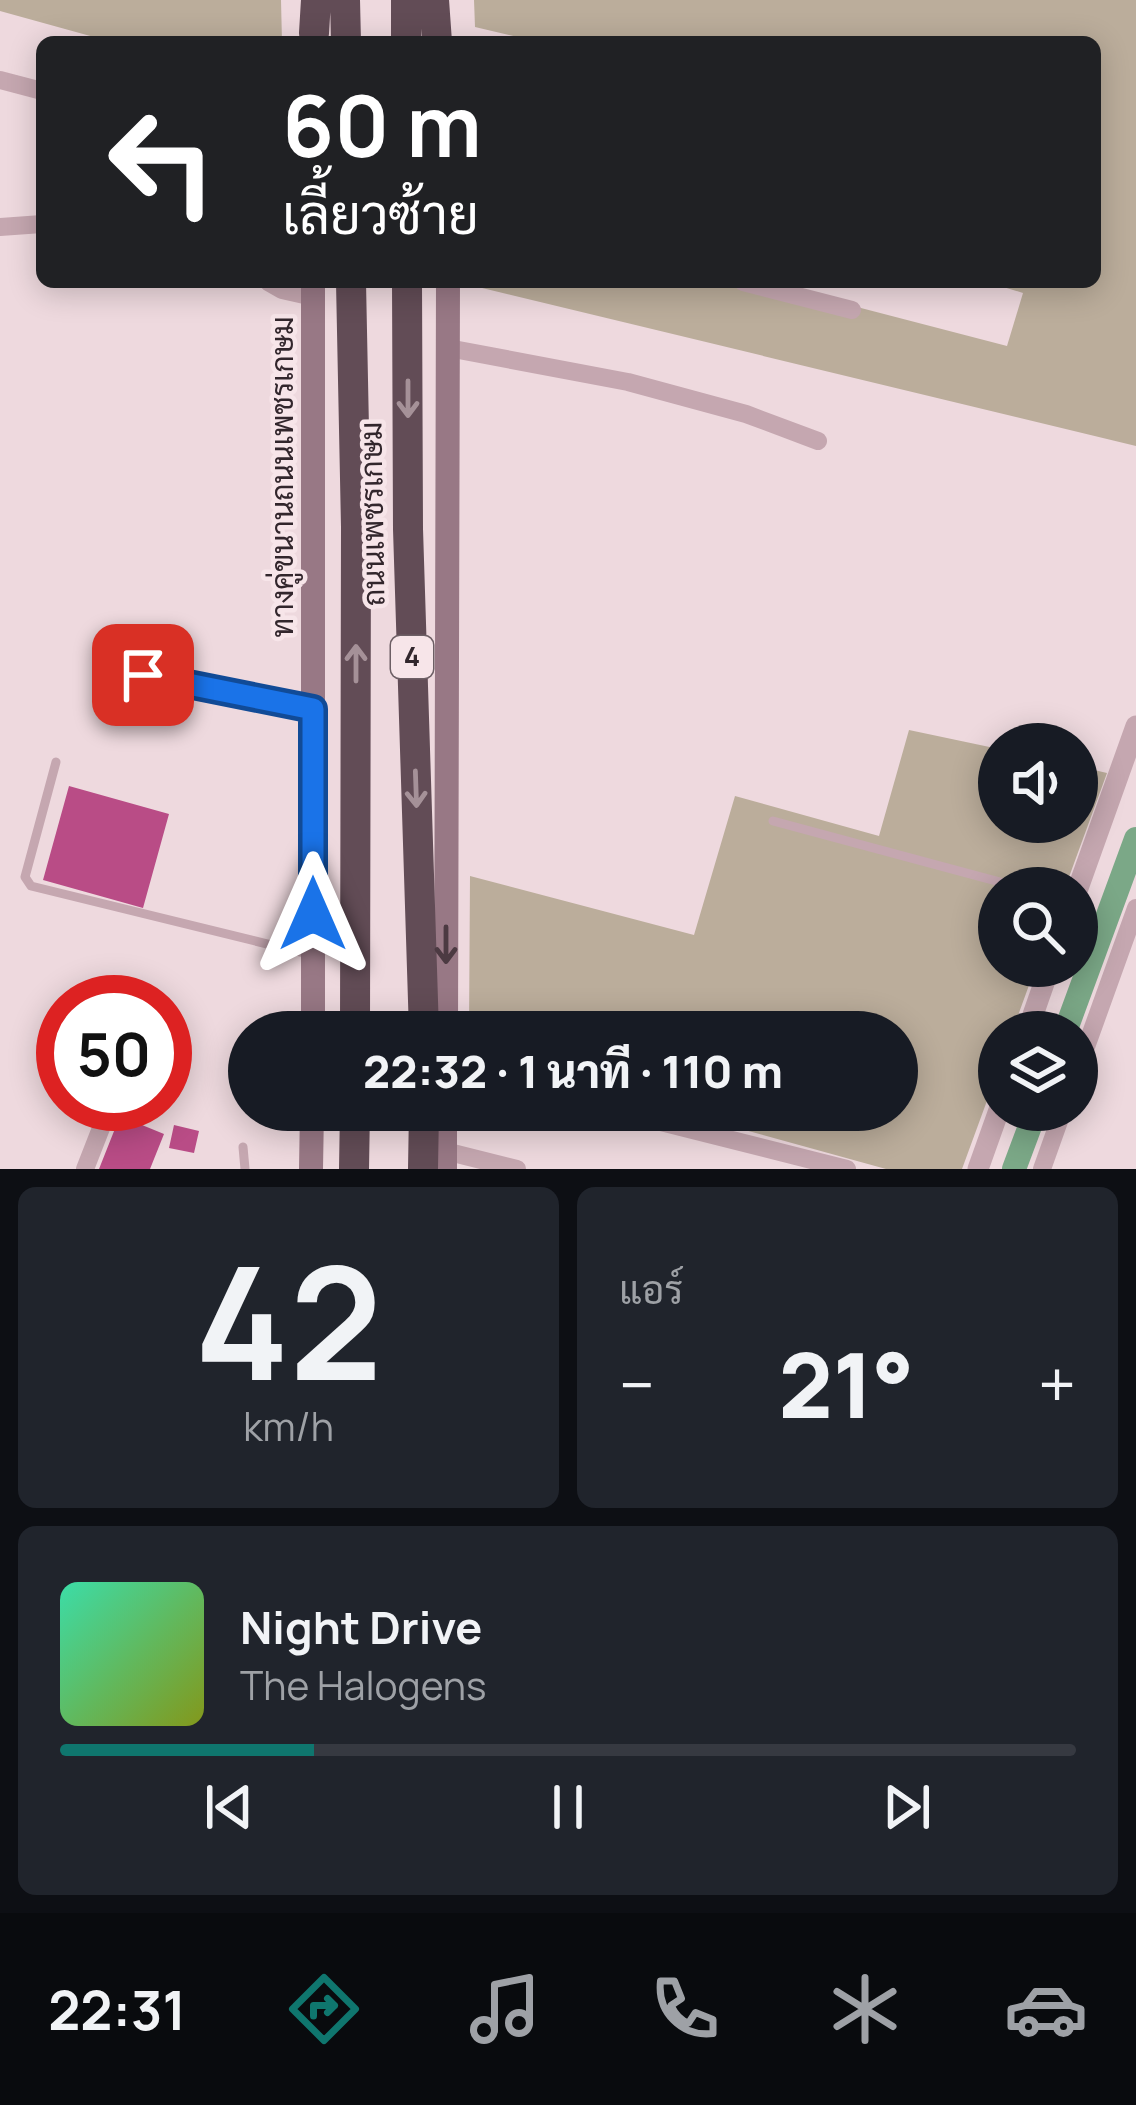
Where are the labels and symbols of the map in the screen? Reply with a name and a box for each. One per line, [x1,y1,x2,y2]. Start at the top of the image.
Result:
street label: ทางคู่ขนานถนนเพชรเกษม [261,316,303,638]
one-way arrow [396,379,419,418]
street label: ถนนเพชรเกษม [349,421,394,607]
pin [92,624,194,726]
road number: 4 [391,636,433,678]
one-way arrow [345,644,367,683]
one-way arrow [405,769,428,808]
position arrow [250,851,376,977]
one-way arrow [435,925,457,964]
speed limit sign: 50 [36,975,192,1131]

